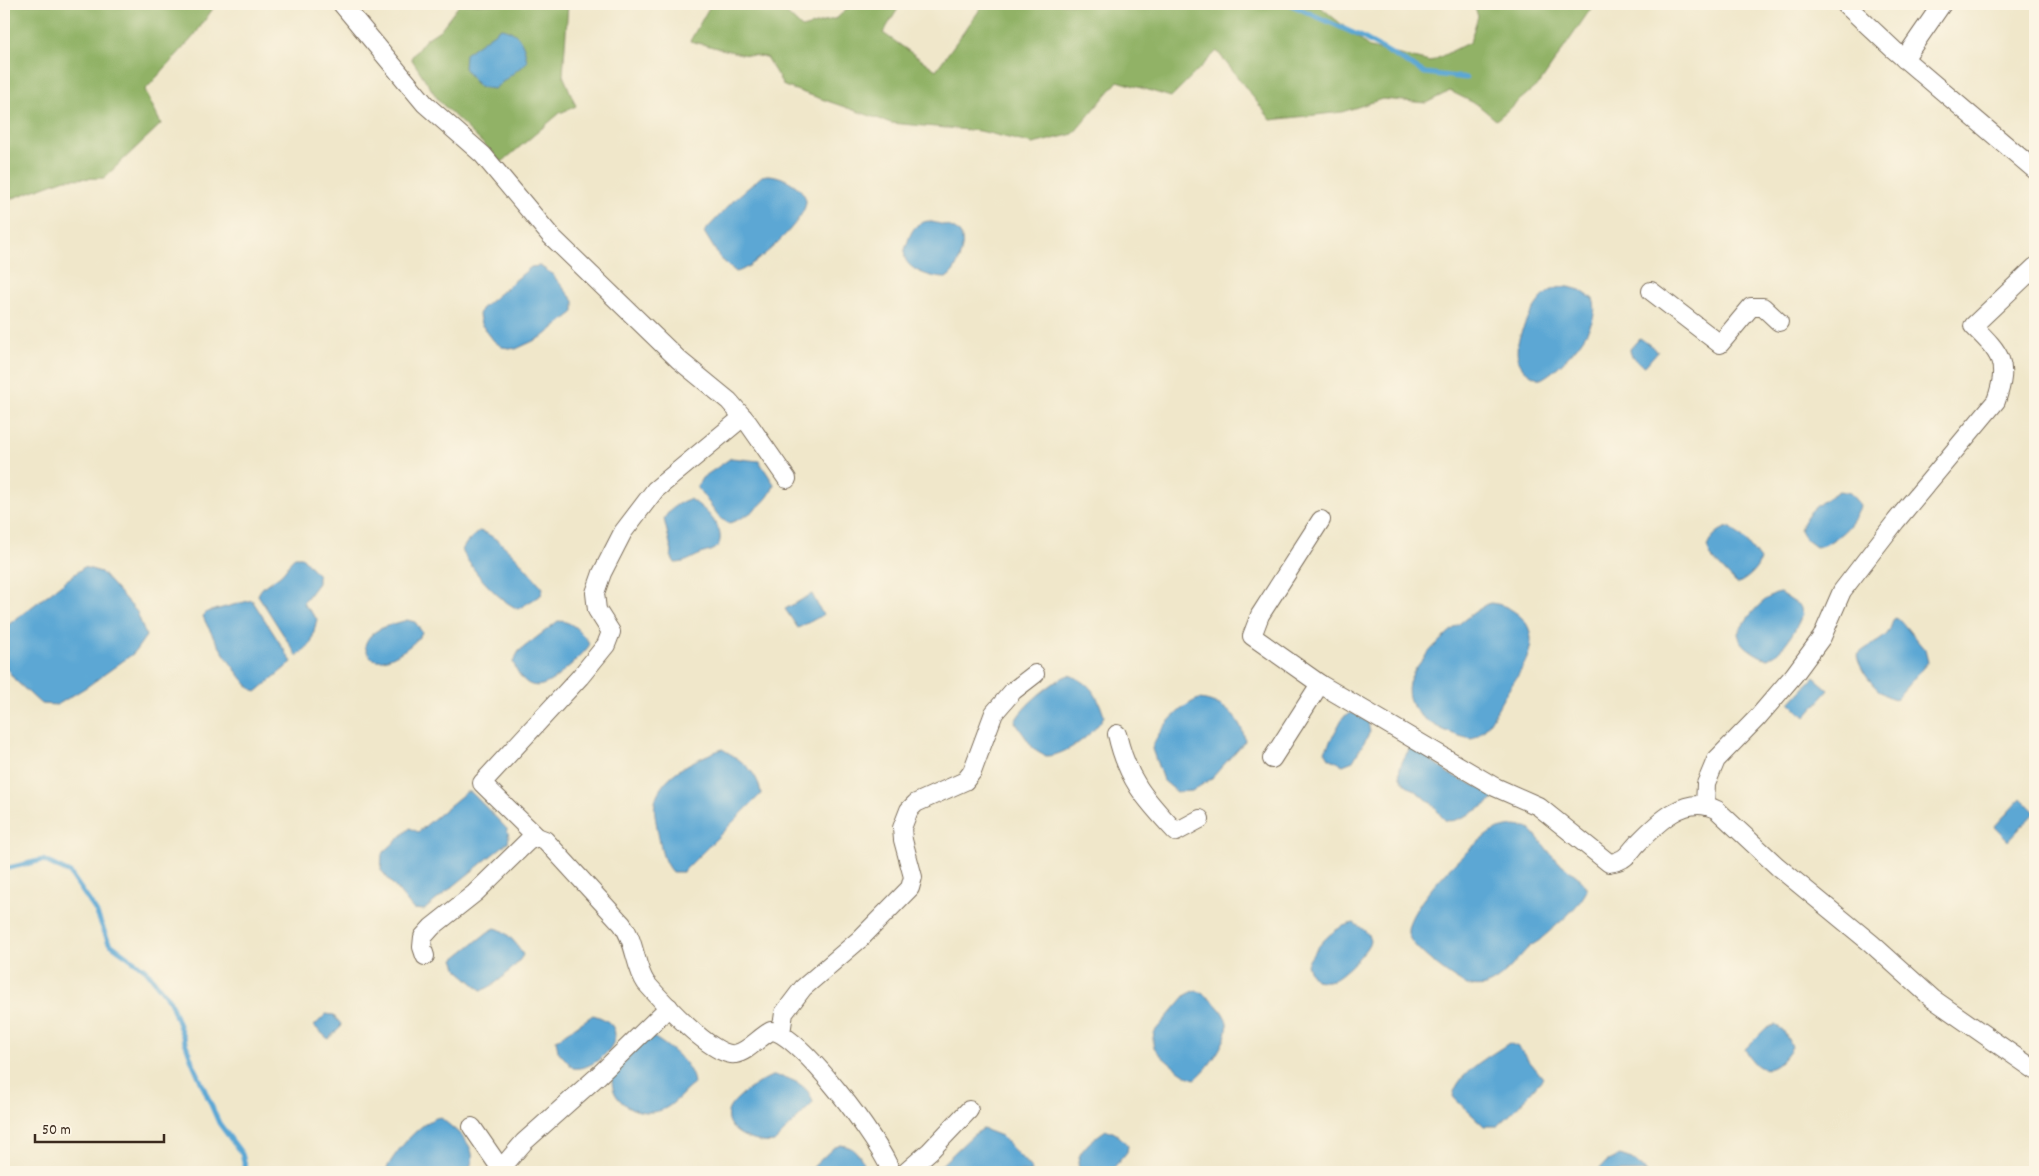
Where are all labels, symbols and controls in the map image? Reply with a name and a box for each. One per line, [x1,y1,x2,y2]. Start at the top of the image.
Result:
scale bar [35,1111,164,1143]
text: 50 m [42,1120,71,1142]

